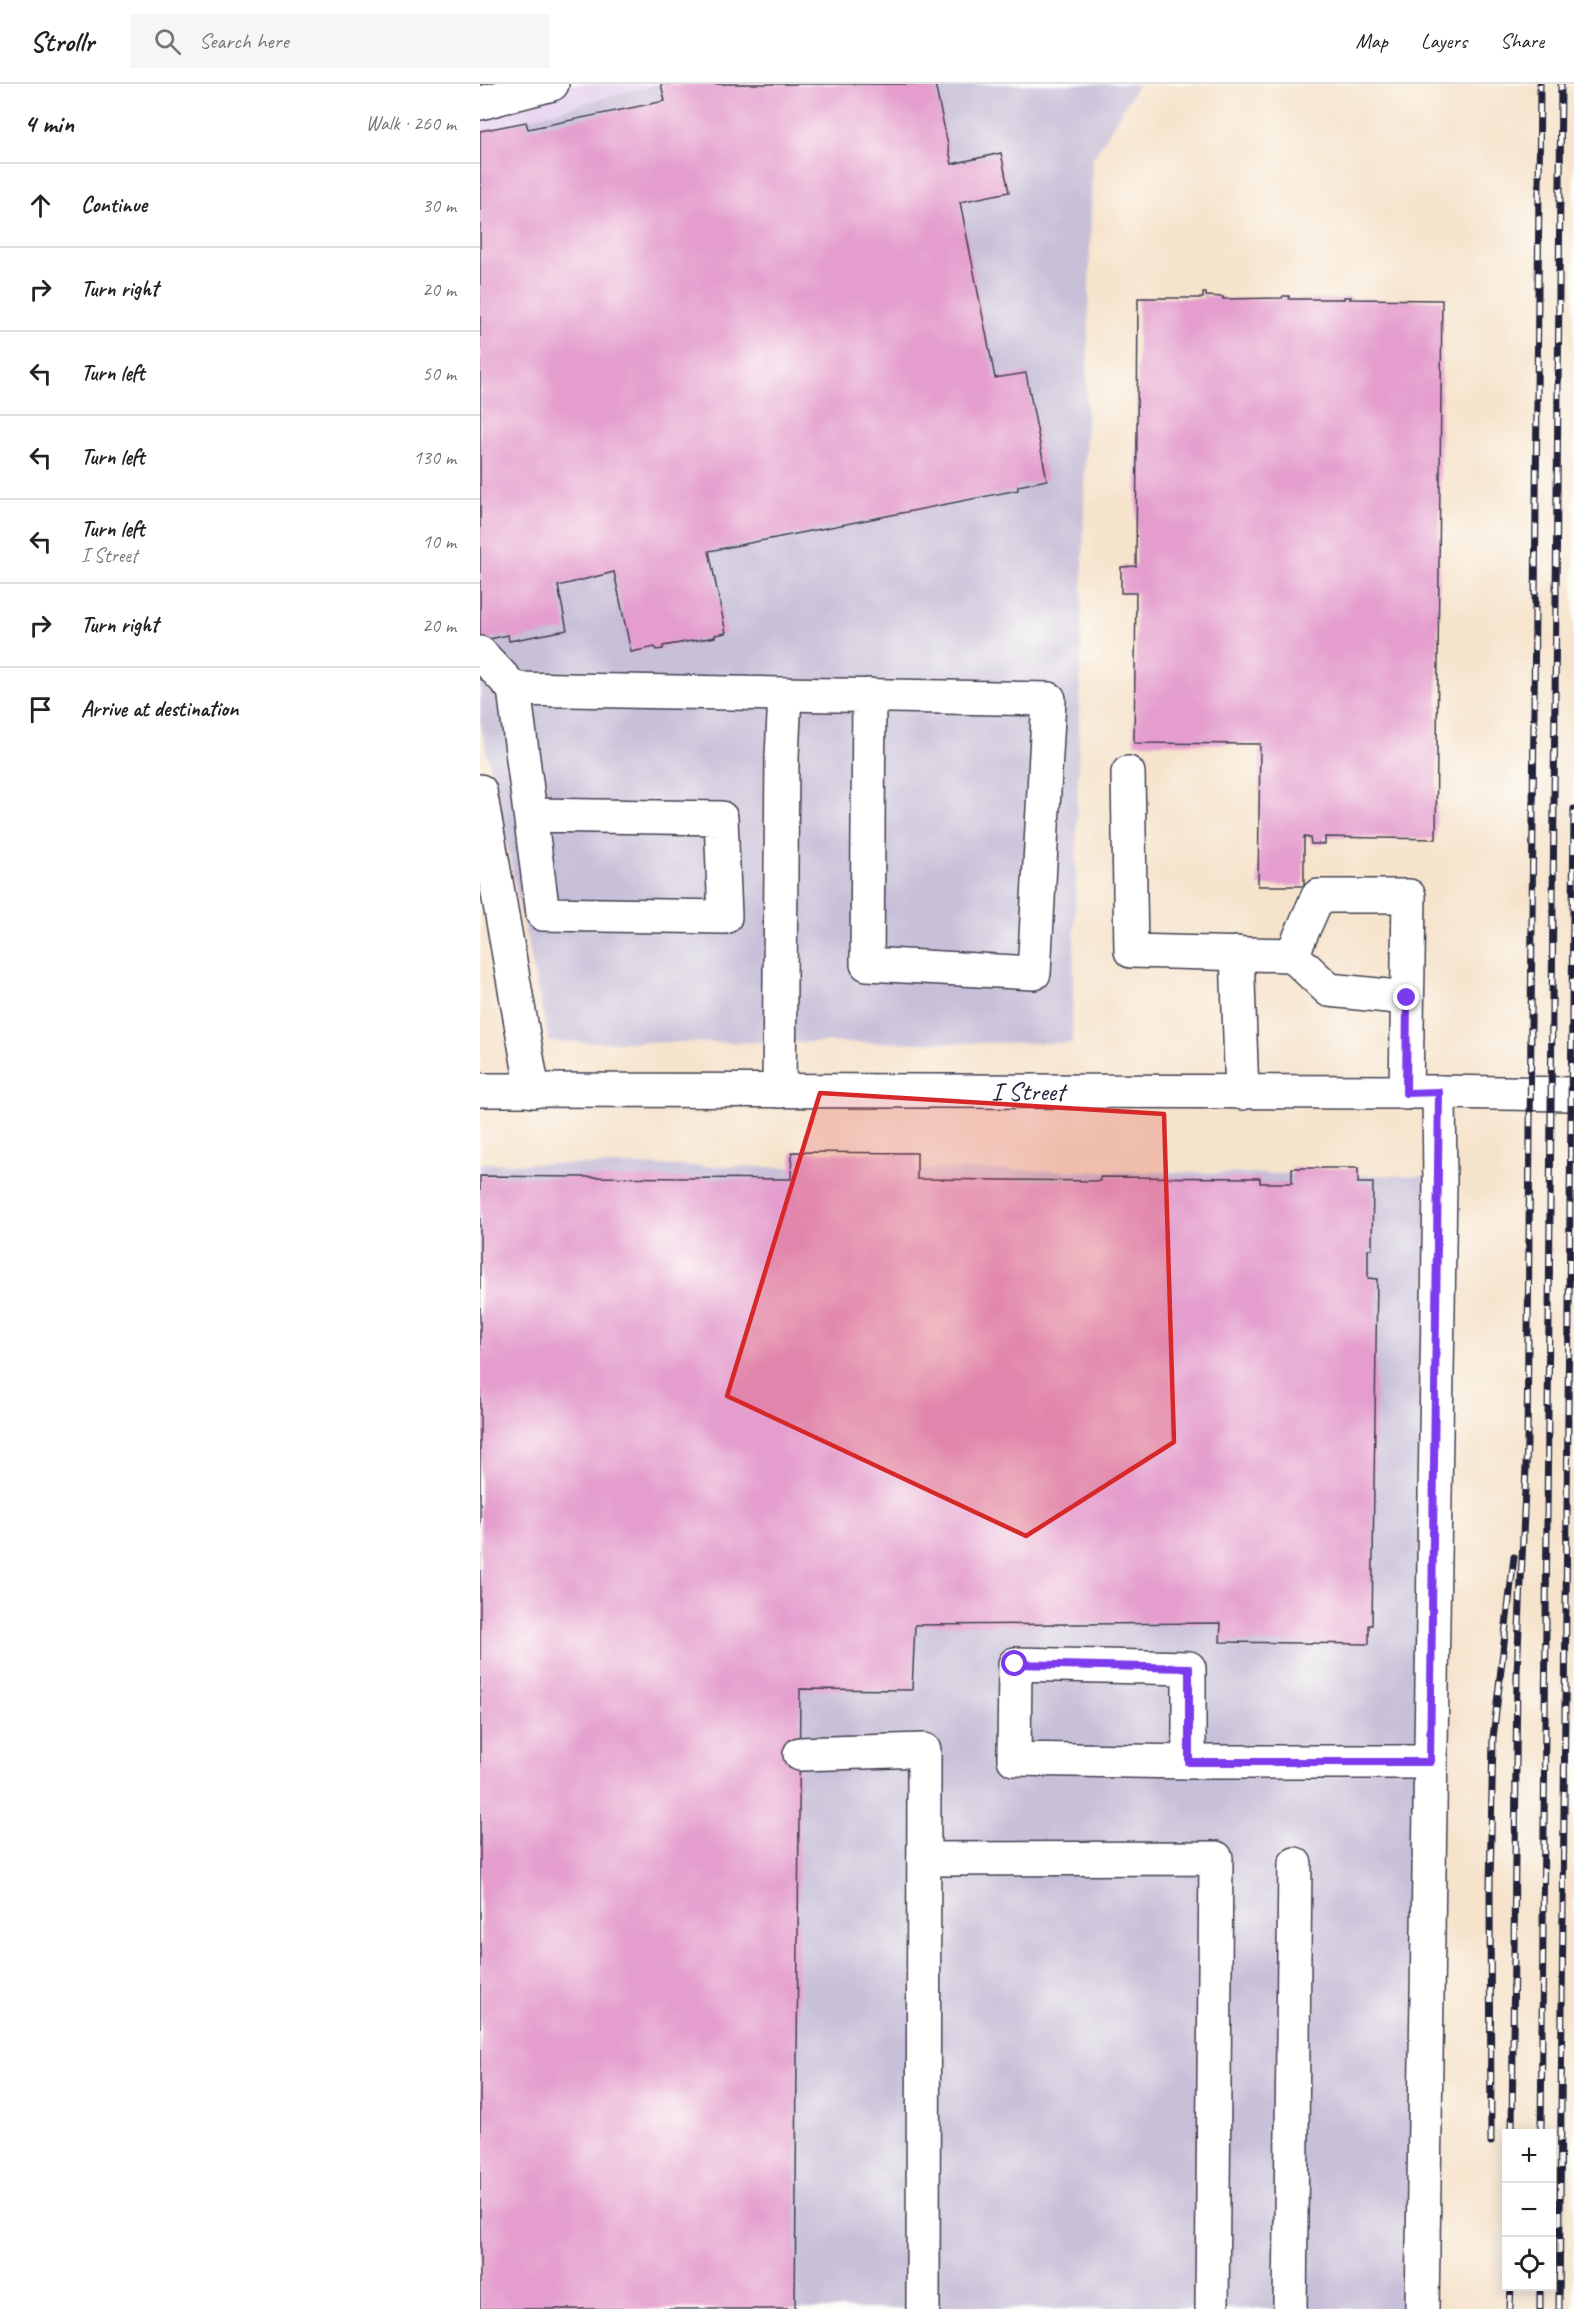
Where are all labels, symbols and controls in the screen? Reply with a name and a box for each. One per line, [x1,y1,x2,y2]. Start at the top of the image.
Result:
search box [130,14,550,68]
text: Strollr [30,24,94,59]
icon: search [151,25,184,58]
text: Search here [199,27,289,55]
text: Map [1355,28,1388,54]
text: Layers [1421,28,1467,54]
text: Share [1500,28,1544,54]
text: 4 min [24,107,74,140]
text: Walk · 260 m [366,111,456,136]
icon: ahead [24,189,57,222]
text: Continue [81,191,147,219]
text: 30 m [422,193,456,218]
icon: right [24,273,57,306]
text: Turn right [81,275,158,303]
text: 20 m [422,277,456,302]
icon: left [24,357,57,390]
text: Turn left [81,359,145,387]
text: 50 m [422,361,456,386]
icon: left [24,441,57,474]
text: Turn left [81,443,145,471]
text: 130 m [413,445,456,470]
text: Turn left [81,515,145,543]
icon: left [24,525,57,558]
text: 10 m [422,529,456,554]
text: I Street [81,543,137,568]
icon: right [24,609,57,642]
text: Turn right [81,611,158,639]
text: 20 m [422,613,456,638]
icon: arrive [24,693,57,726]
text: Arrive at destination [81,695,238,723]
route end [1393,984,1419,1010]
street label: I Street [991,1075,1068,1108]
route start [1001,1650,1027,1676]
map controls [1502,2129,1556,2291]
button: + [1502,2129,1556,2183]
button: − [1502,2183,1556,2237]
button: locate [1502,2237,1556,2291]

